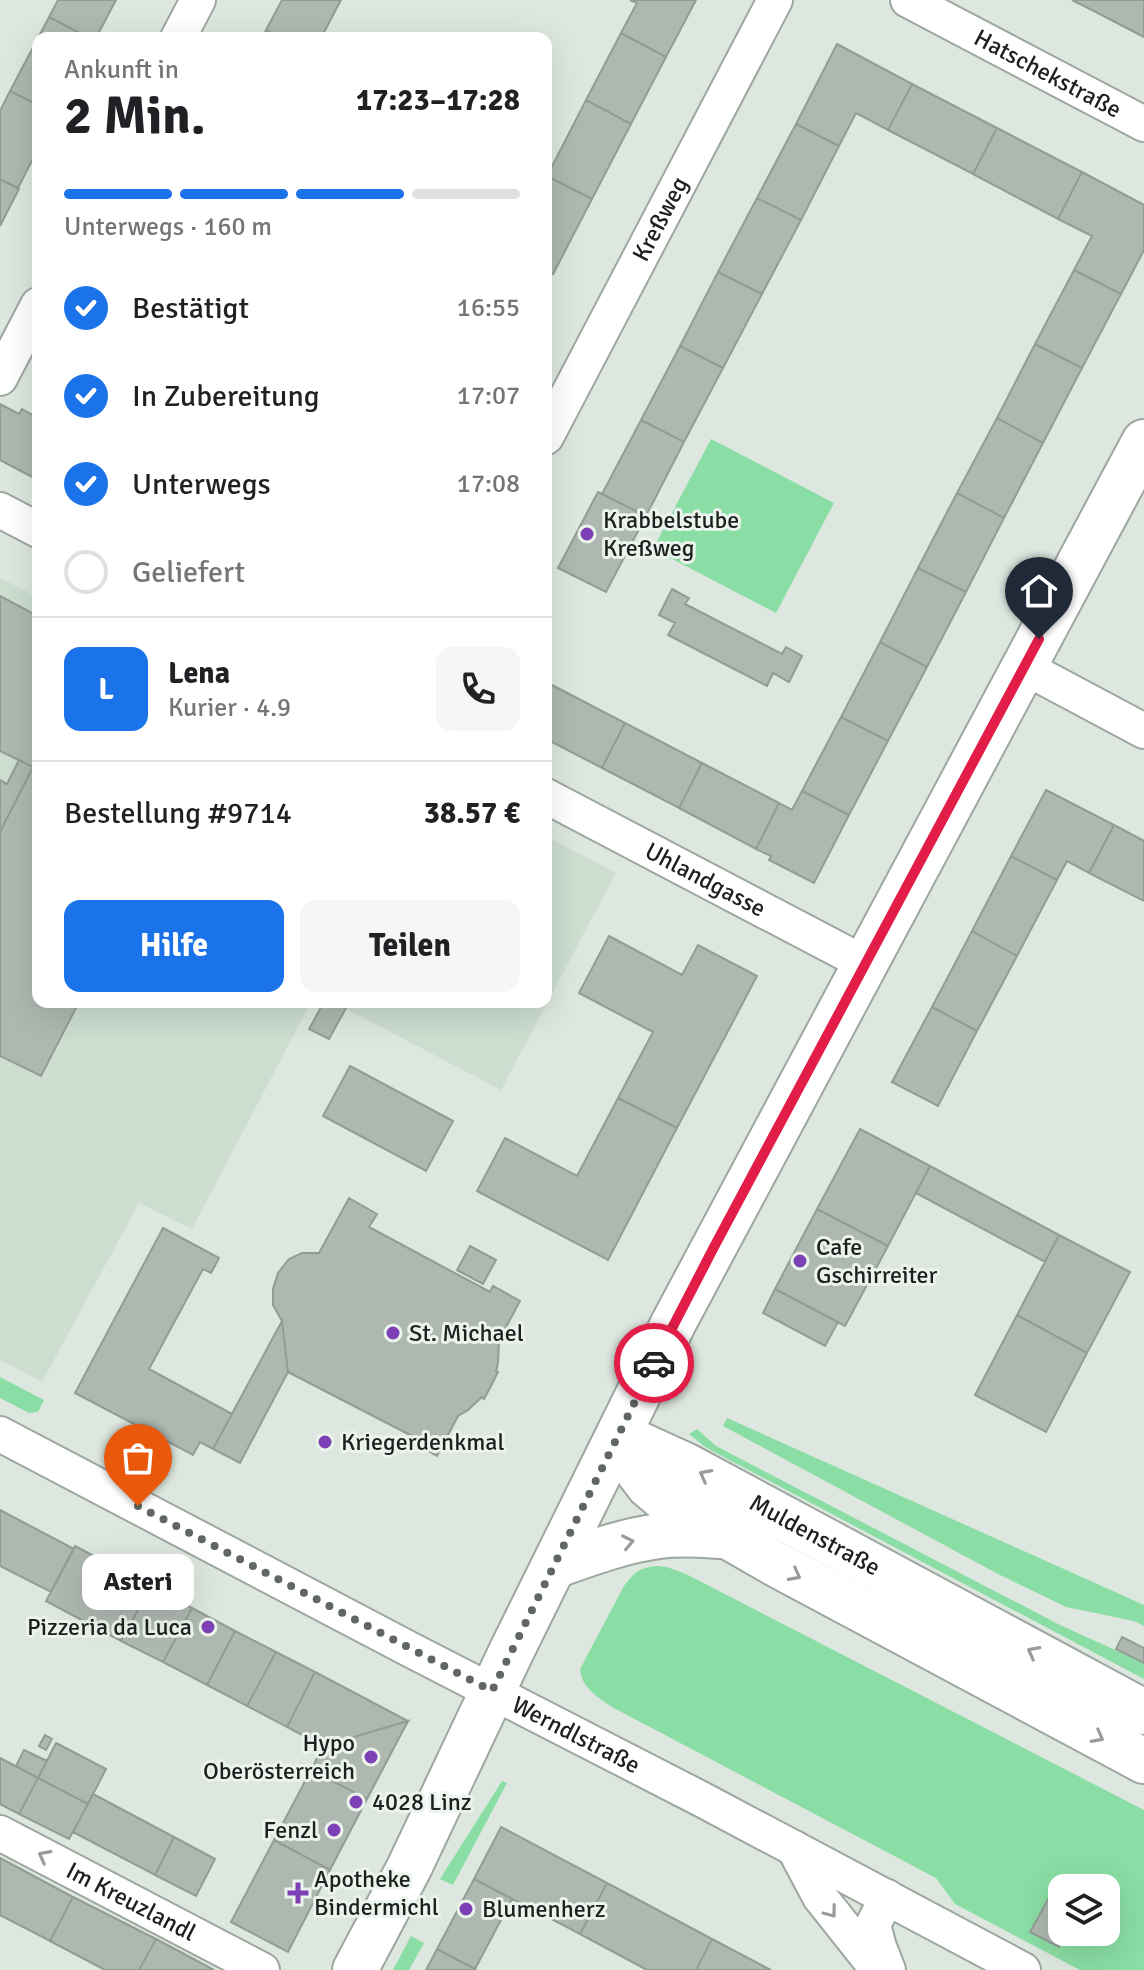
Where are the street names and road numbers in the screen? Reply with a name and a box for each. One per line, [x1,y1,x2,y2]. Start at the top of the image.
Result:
street label: Hatschekstraße [969,22,1127,125]
street label: Kreßweg [626,172,695,267]
street label: Uhlandgasse [640,836,771,924]
street label: Muldenstraße [744,1488,885,1582]
street label: Werndlstraße [507,1690,645,1780]
street label: Im Kreuzlandl [61,1855,201,1948]

